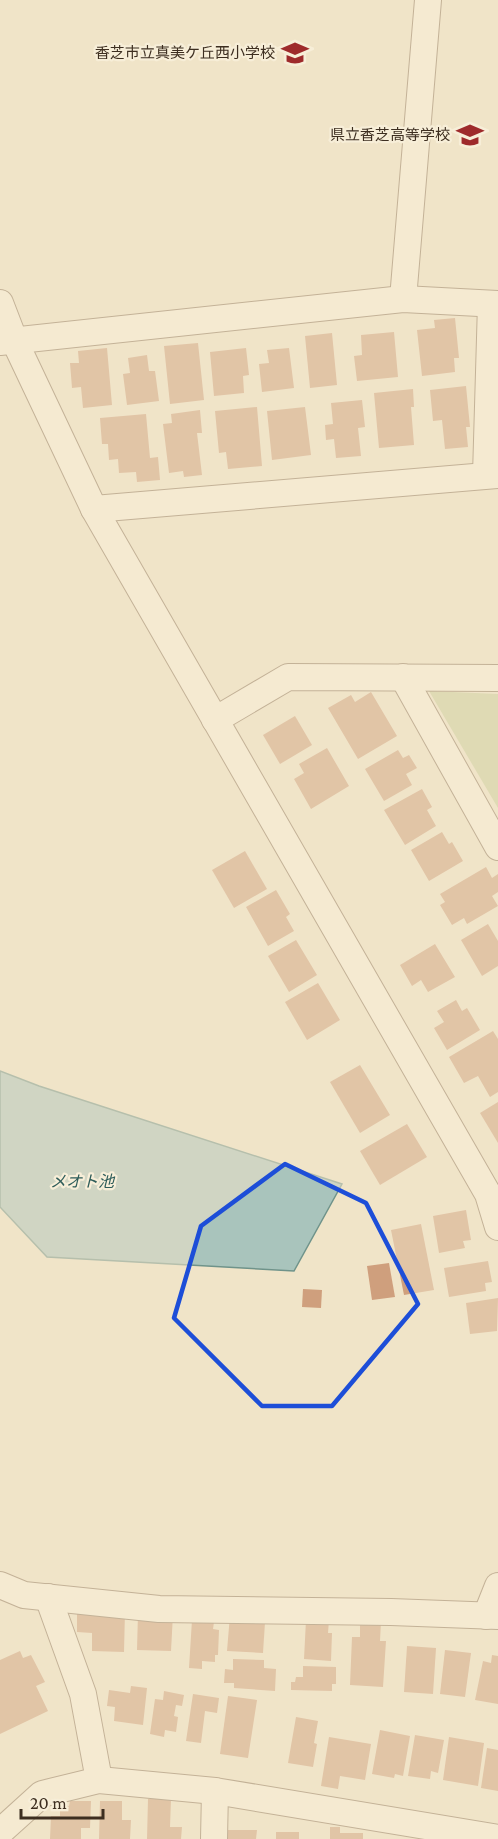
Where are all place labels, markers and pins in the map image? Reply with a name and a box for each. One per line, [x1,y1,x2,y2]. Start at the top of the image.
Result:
school or university icon: 香芝市立真美ケ丘西小学校 [280,38,310,68]
place label: 香芝市立真美ケ丘西小学校 [95,45,275,61]
school or university icon: 県立香芝高等学校 [455,120,485,150]
place label: 県立香芝高等学校 [330,127,450,143]

